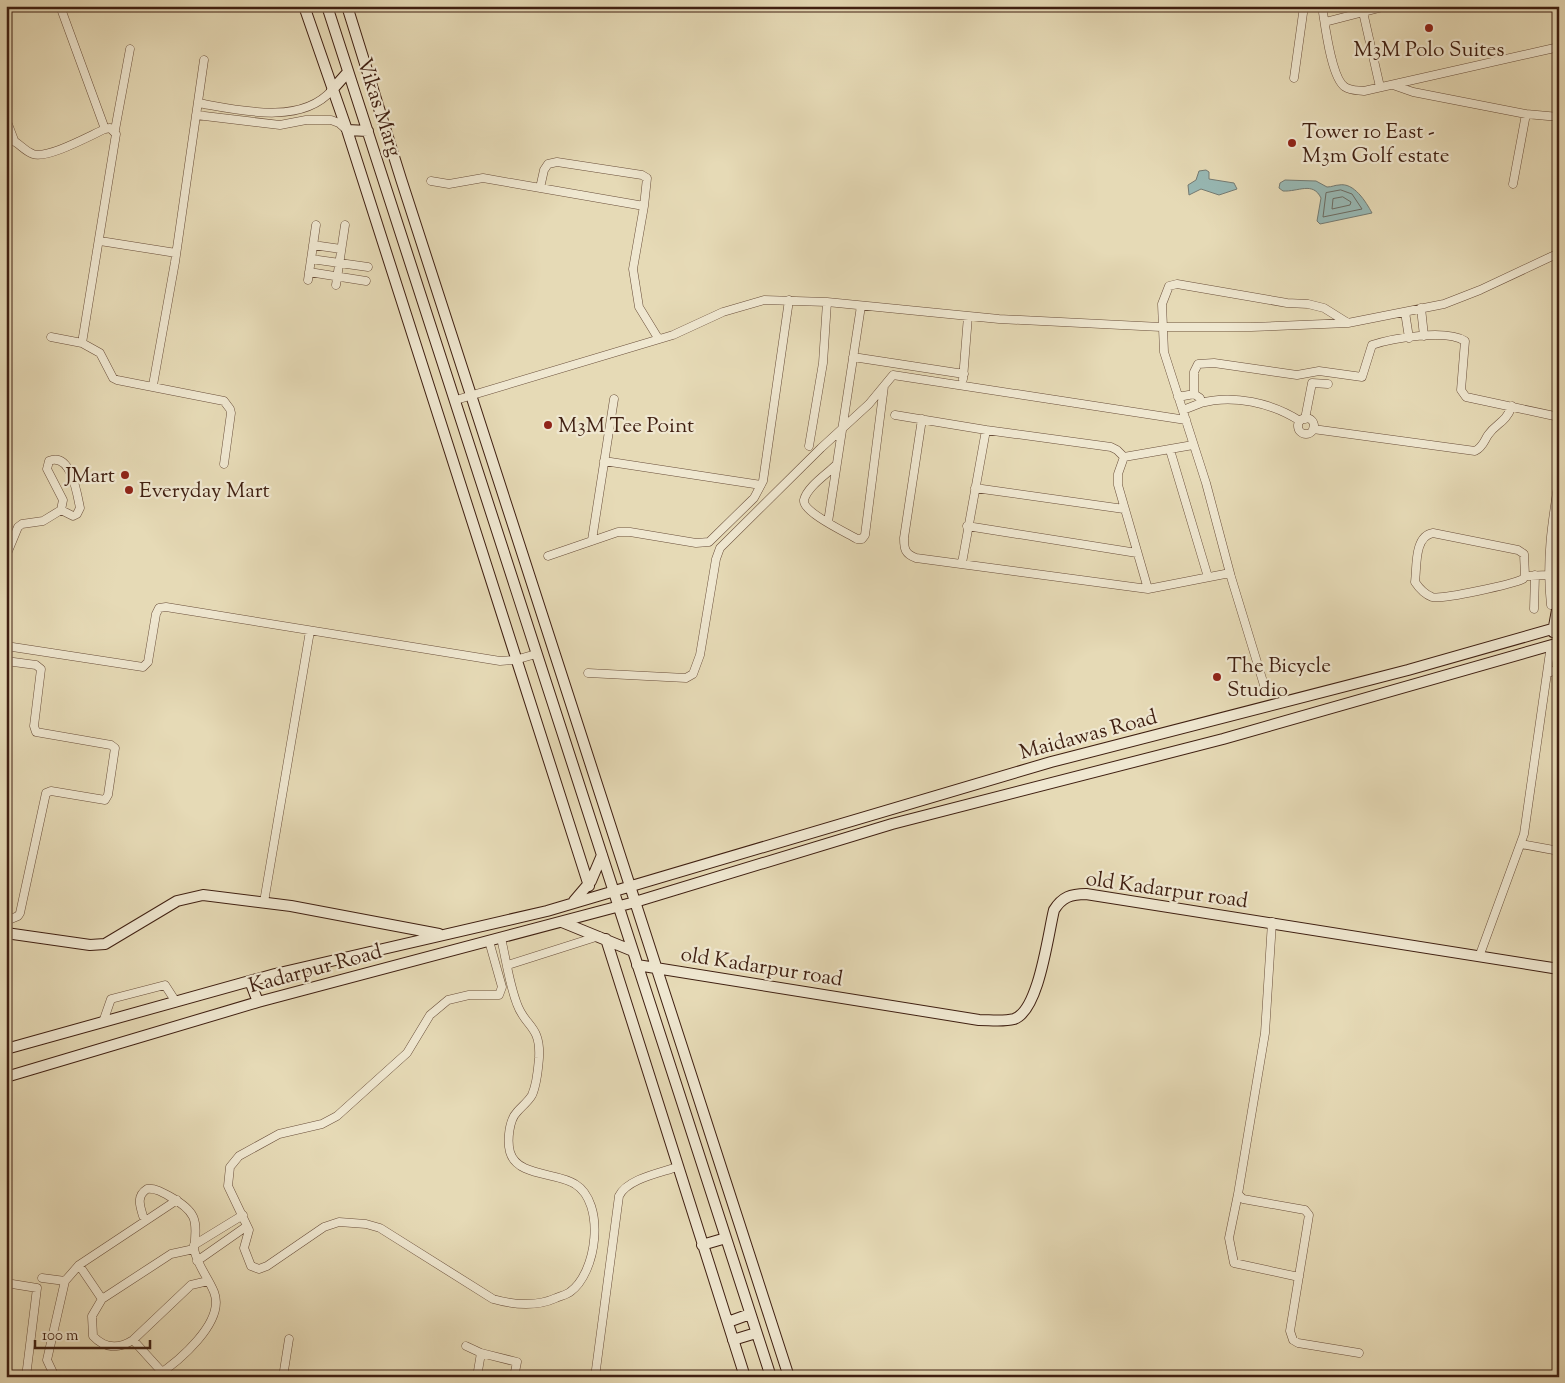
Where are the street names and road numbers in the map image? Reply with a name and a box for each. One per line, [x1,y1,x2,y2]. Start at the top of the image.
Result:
street label: Vikas Marg [348,54,408,161]
street label: Maidawas Road [1016,703,1161,769]
street label: old Kadarpur road [1084,865,1250,917]
street label: Kadarpur Road [245,938,386,1002]
street label: old Kadarpur road [678,940,845,996]

